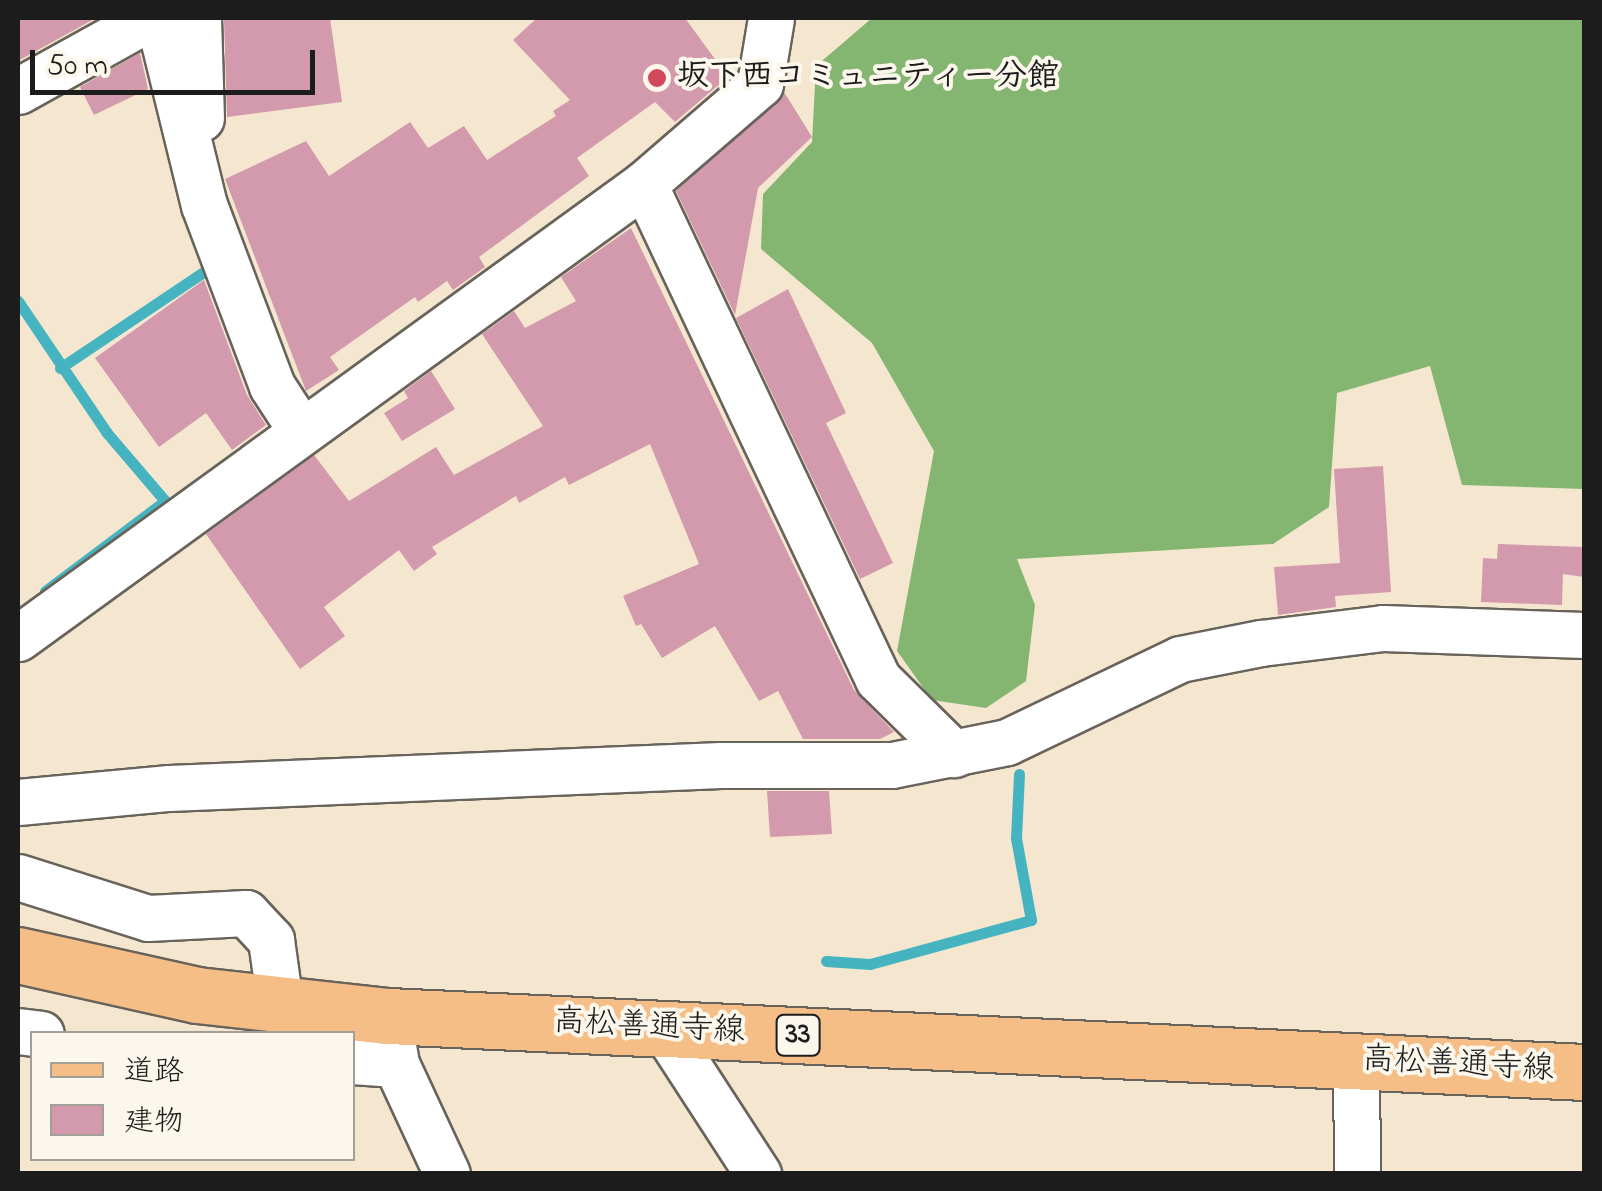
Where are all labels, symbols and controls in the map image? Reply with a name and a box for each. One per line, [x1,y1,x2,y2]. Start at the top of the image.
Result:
scale bar [35,30,320,92]
text: 50 m [47,45,108,89]
place label: 坂下西コミュニティー分館 [677,59,1061,97]
marker: 坂下西コミュニティー分館 [646,67,668,89]
street label: 高松善通寺線 [552,1004,746,1052]
road number: 33 [776,1010,820,1060]
legend [30,1031,355,1161]
street label: 高松善通寺線 [1361,1042,1555,1090]
text: 道路 [124,1051,184,1095]
text: 建物 [124,1101,184,1145]

